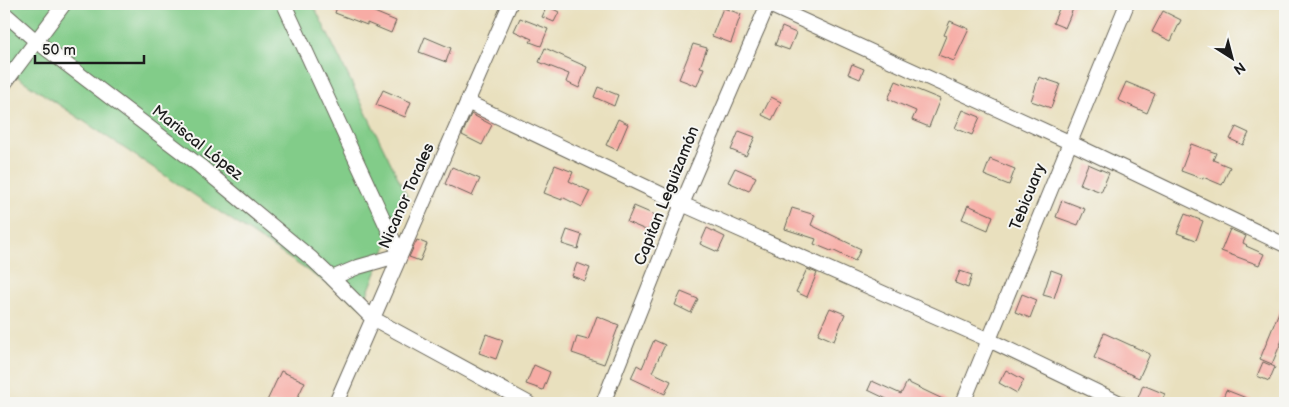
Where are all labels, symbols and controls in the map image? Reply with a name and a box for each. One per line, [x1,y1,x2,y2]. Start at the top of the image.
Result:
scale bar [35,32,144,64]
north arrow [1206,32,1256,82]
text: 50 m [42,41,76,60]
text: N [1230,58,1249,78]
street label: Mariscal López [148,102,246,185]
street label: Capitan Leguizamón [630,124,704,268]
street label: Nicanor Torales [375,140,439,252]
street label: Tebicuary [1006,160,1050,233]

